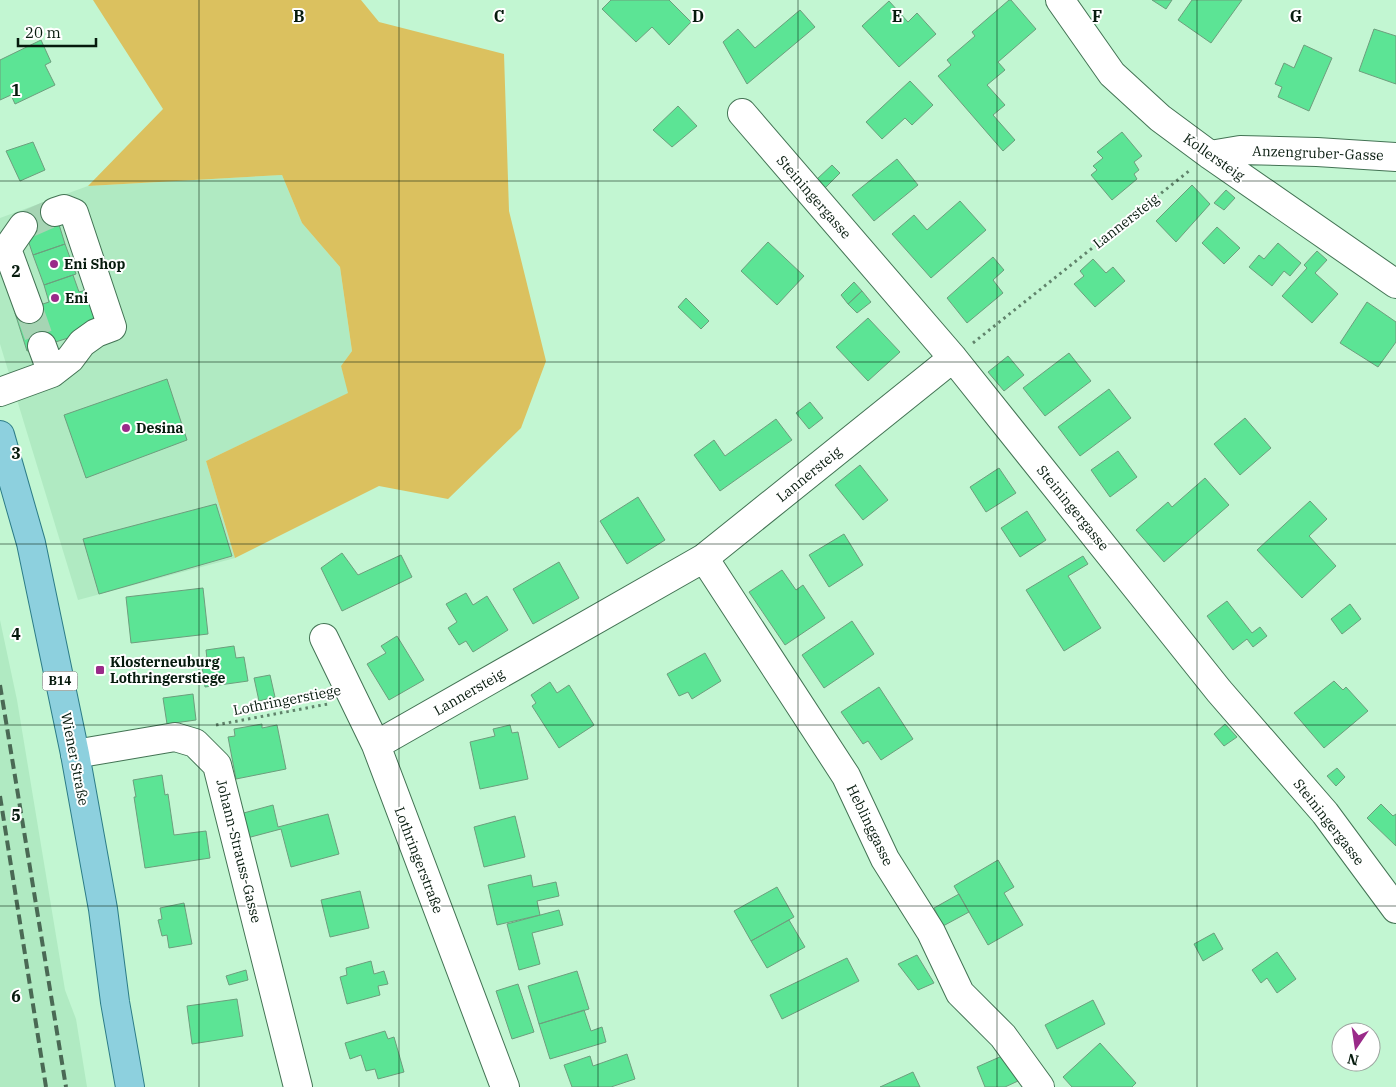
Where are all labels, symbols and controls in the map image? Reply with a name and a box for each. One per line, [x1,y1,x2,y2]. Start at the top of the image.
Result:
text: B [293,6,305,26]
text: C [494,6,504,26]
text: D [692,6,704,26]
text: E [892,6,902,26]
text: F [1092,6,1102,26]
text: G [1290,6,1302,26]
scale bar [18,15,95,47]
text: 20 m [25,23,61,42]
text: 1 [11,80,21,100]
street label: Kollersteig [1180,129,1248,185]
street label: Anzengruber-Gasse [1252,142,1384,164]
street label: Steiningergasse [773,151,855,243]
street label: Lannersteig [1089,189,1163,252]
place label: Eni Shop [64,255,125,273]
marker: Eni Shop [48,258,60,270]
text: 2 [11,261,21,281]
place label: Eni [65,289,88,307]
marker: Eni [49,292,61,304]
place label: Desina [136,419,184,437]
marker: Desina [120,422,132,434]
street label: Lannersteig [773,442,846,506]
text: 3 [11,443,21,463]
street label: Steiningergasse [1033,462,1113,554]
text: 4 [11,624,21,644]
place label: Klosterneuburg Lothringerstiege [110,653,226,687]
marker: Klosterneuburg Lothringerstiege [94,664,106,676]
street label: Lannersteig [430,664,508,719]
road number: B14 [42,671,78,690]
street label: Lothringerstiege [232,681,342,719]
street label: Wiener Straße [57,711,93,807]
street label: Steiningergasse [1290,775,1368,869]
street label: Johann-Strauss-Gasse [212,777,266,925]
street label: Heblinggasse [843,781,897,869]
street label: Lothringerstraße [390,804,448,916]
text: 5 [11,805,21,825]
text: 6 [11,986,21,1006]
north arrow [1331,1022,1381,1072]
text: N [1346,1050,1360,1070]

